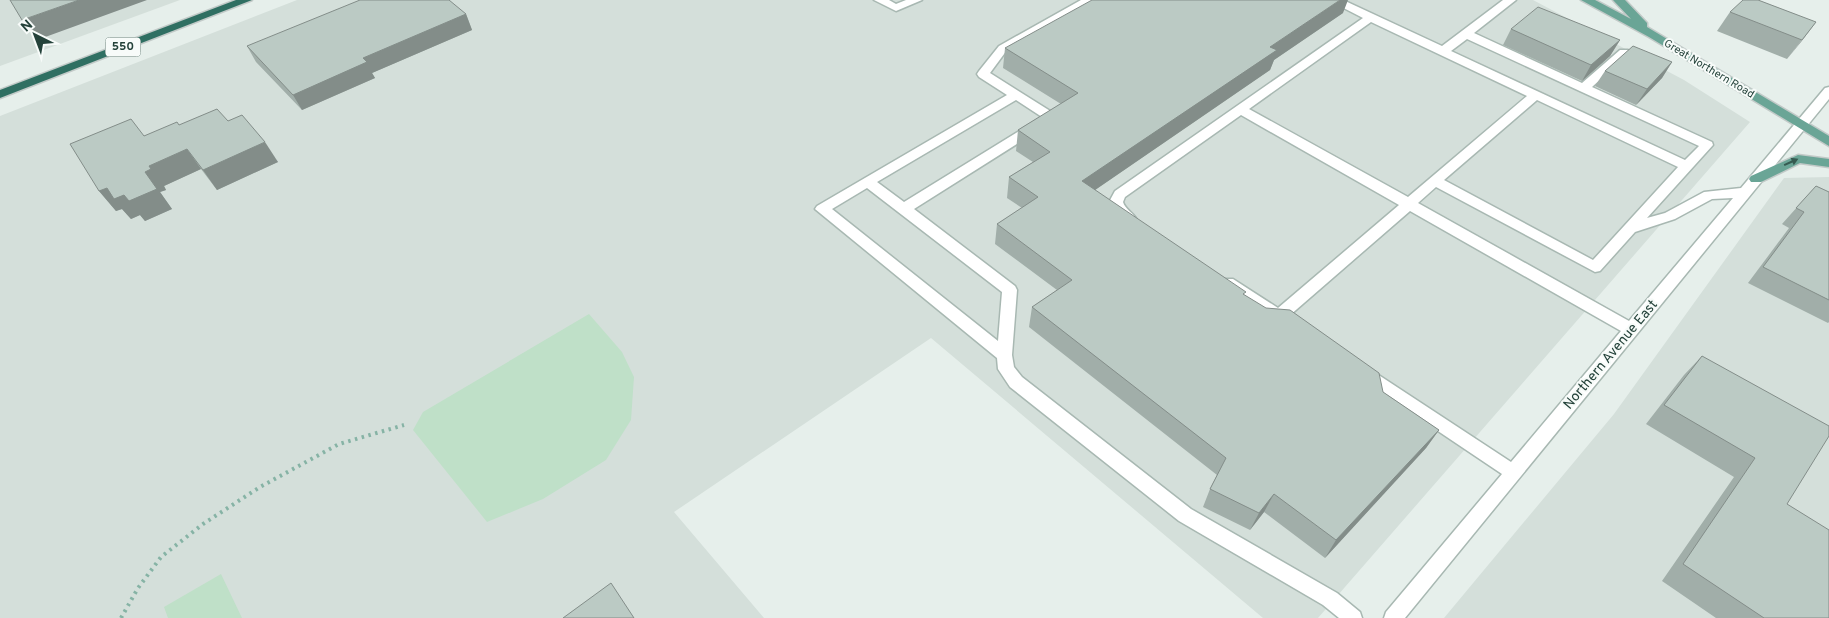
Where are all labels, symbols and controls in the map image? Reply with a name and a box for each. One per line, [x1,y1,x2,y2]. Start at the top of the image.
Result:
north arrow [10,10,60,60]
text: N [18,17,37,36]
street label: Great Northern Road [1661,36,1757,102]
road number: 550 [106,38,140,56]
one-way arrow [1784,158,1798,166]
street label: Northern Avenue East [1560,297,1662,413]

